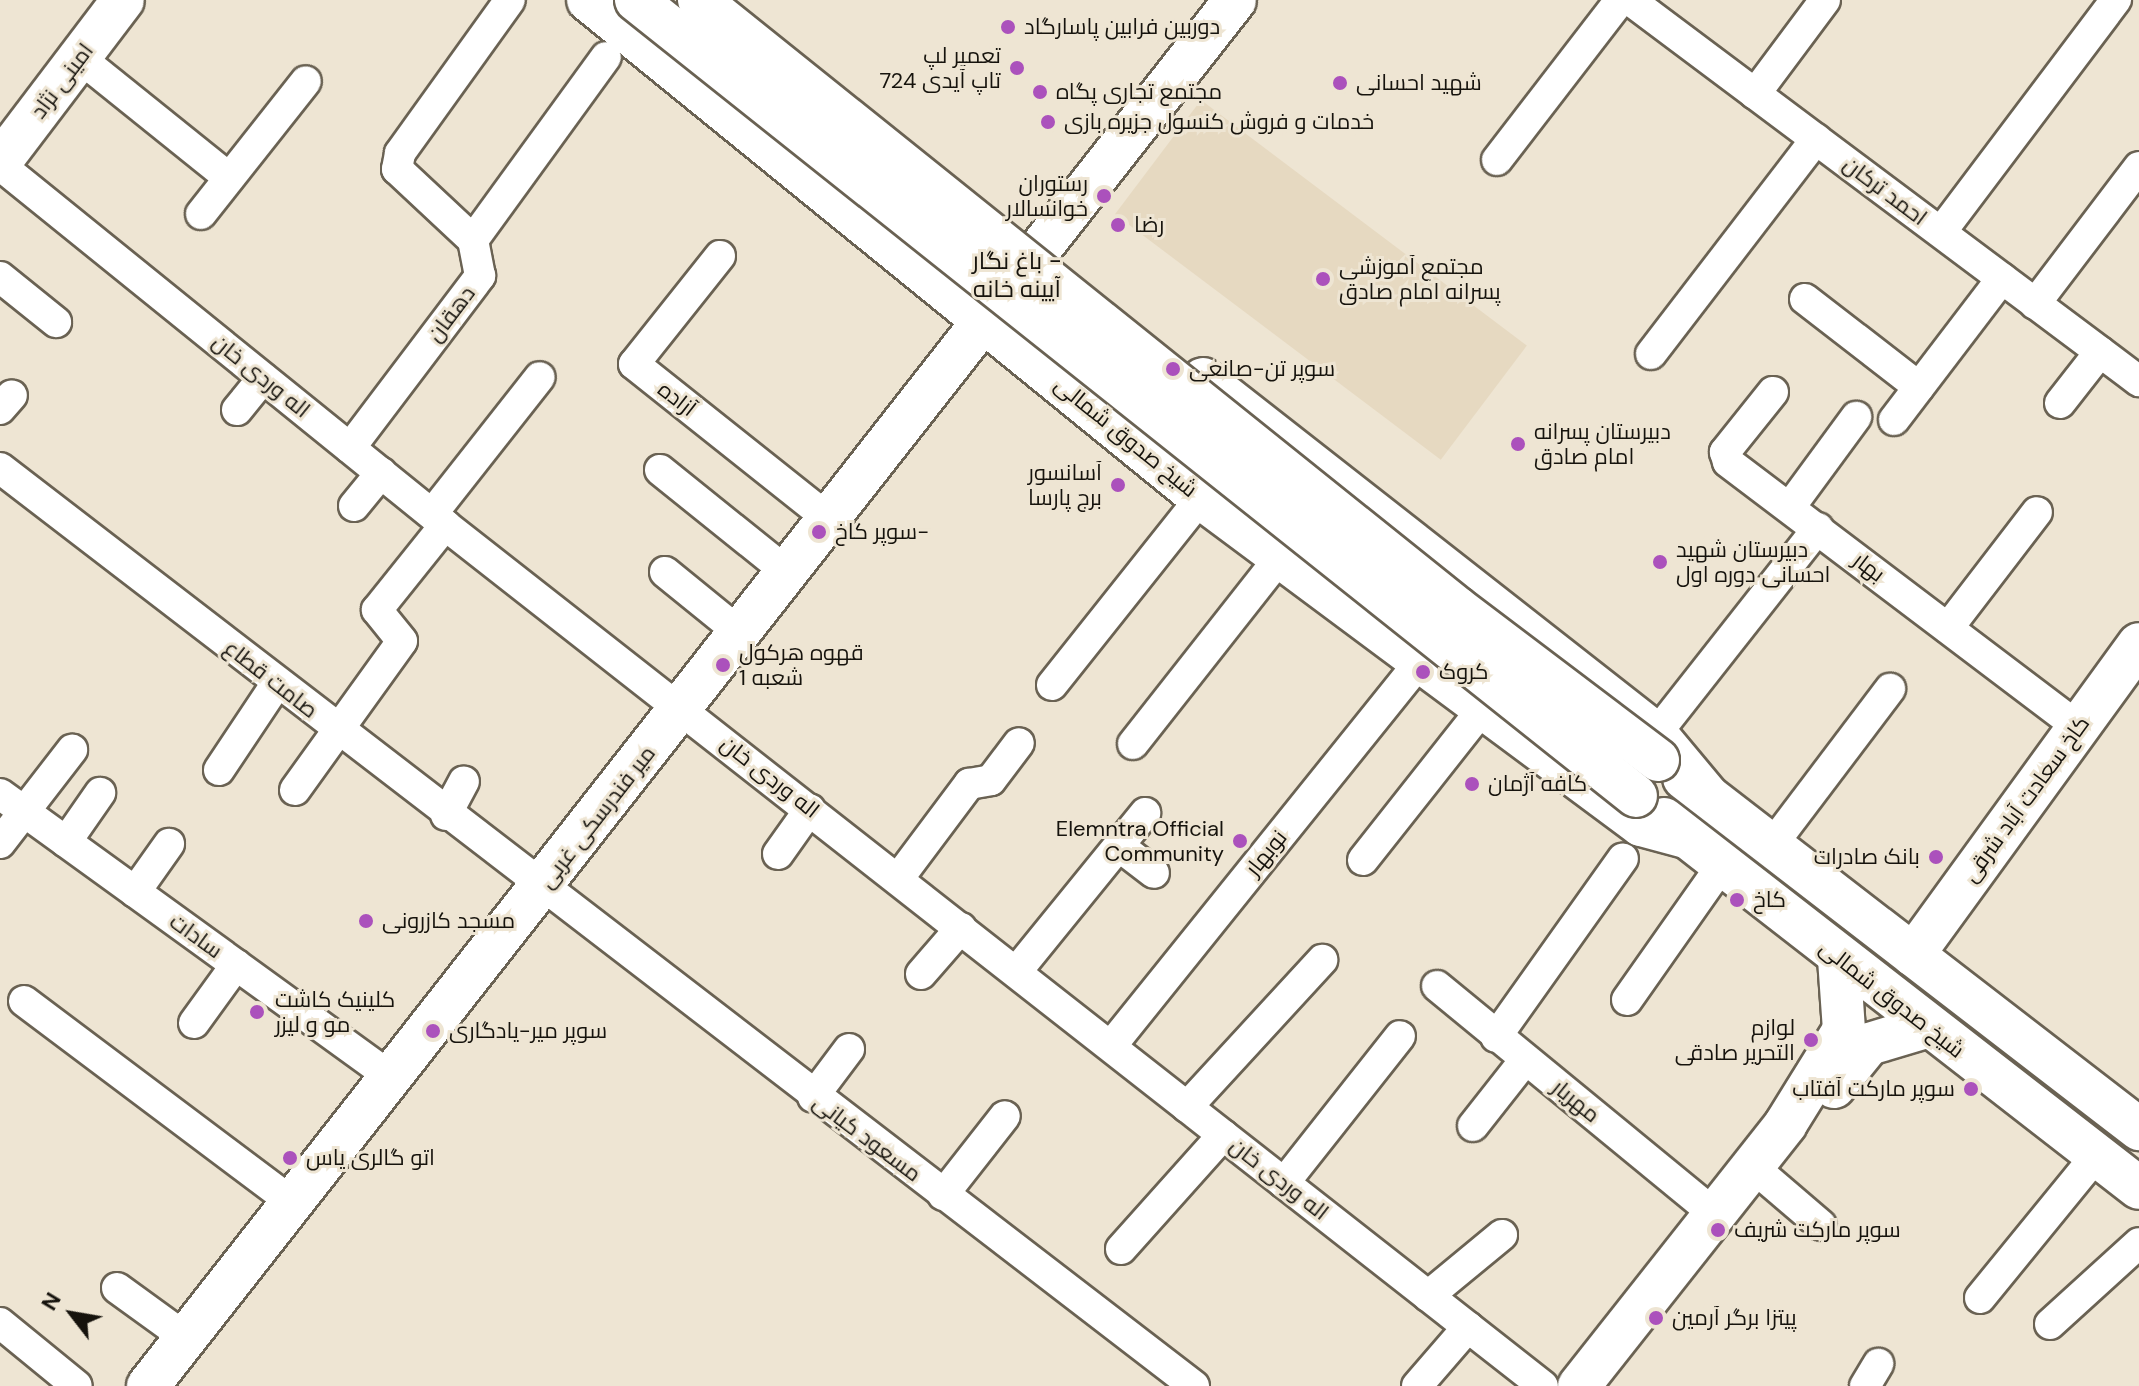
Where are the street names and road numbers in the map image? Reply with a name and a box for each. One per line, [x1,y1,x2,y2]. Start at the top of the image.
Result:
street label: امینی نژاد [25,38,99,124]
street label: احمد ترکان [1838,151,1932,231]
street label: دهقان [421,281,481,347]
street label: اله وردی خان [207,329,315,423]
street label: شیخ صدوق شمالی [1049,371,1203,503]
street label: آزاده [653,376,701,422]
street label: بهار [1848,547,1890,587]
street label: صامت قطاع [219,634,323,724]
street label: کاخ سعادت آباد شرقی [1957,711,2095,887]
street label: اله وردی خان [715,730,825,824]
street label: میر فندرسکی غربی [533,741,661,893]
street label: نوبهار [1240,825,1292,881]
street label: سادات [165,908,227,964]
street label: شیخ صدوق شمالی [1815,934,1969,1064]
street label: مهریار [1547,1074,1605,1128]
street label: مسعود کیانی [808,1089,926,1187]
street label: اله وردی خان [1224,1132,1334,1226]

